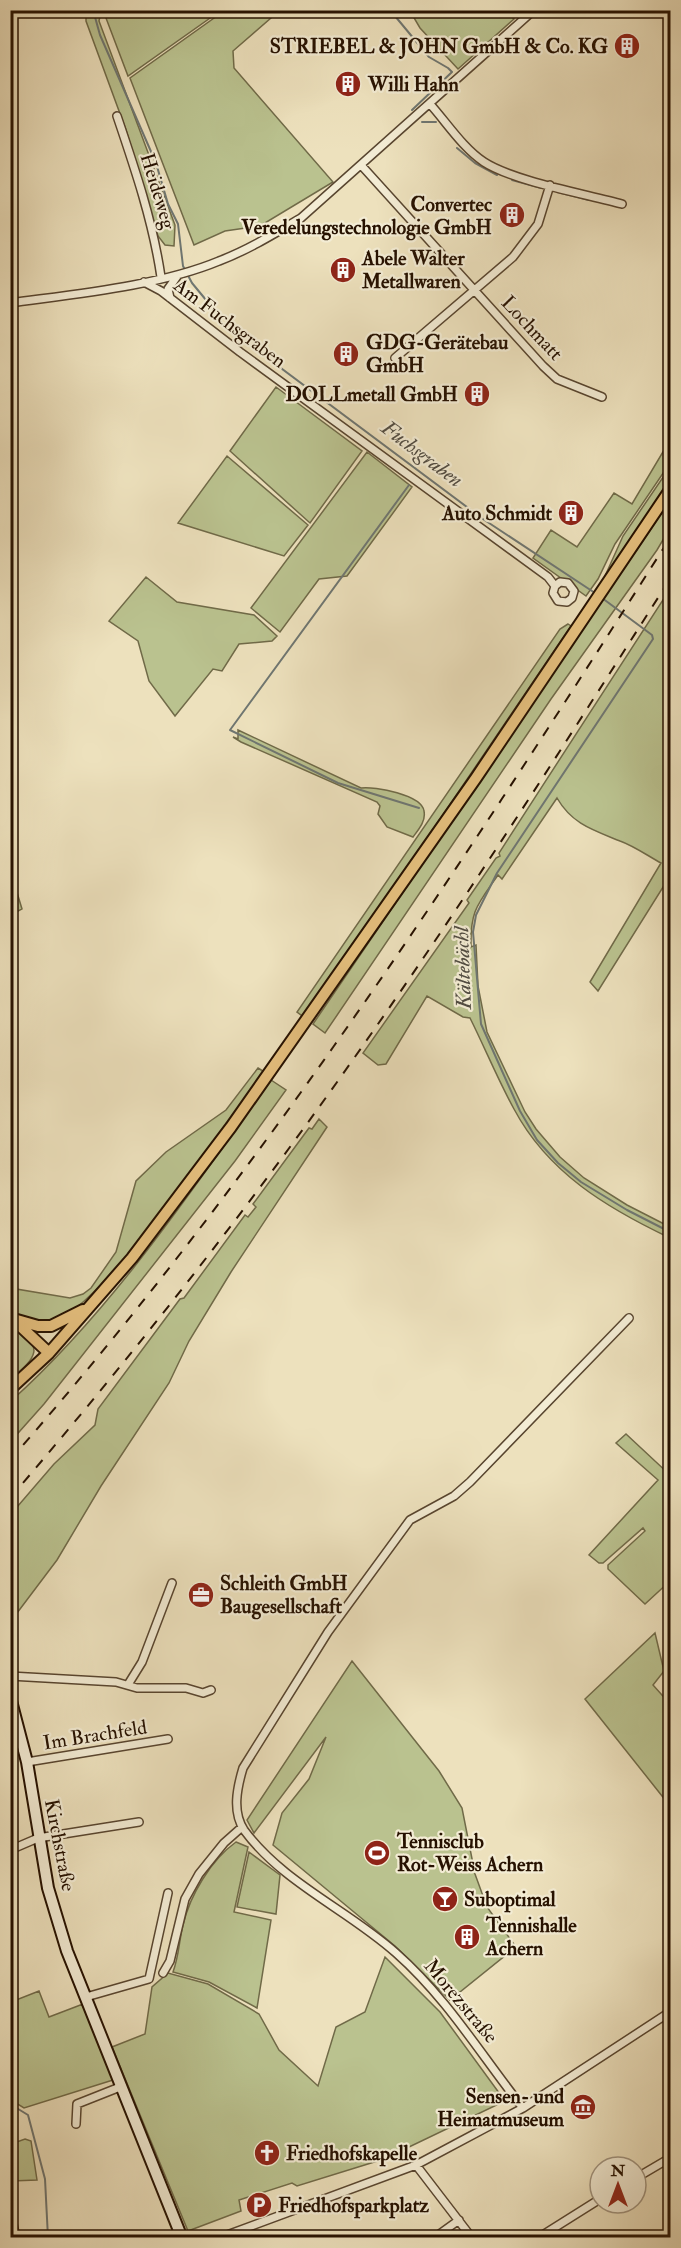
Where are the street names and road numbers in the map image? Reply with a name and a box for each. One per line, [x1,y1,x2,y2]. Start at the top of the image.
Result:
street label: Heideweg [135,150,182,233]
street label: Am Fuchsgraben [168,272,291,373]
street label: Lochmatt [496,290,569,366]
street label: Im Brachfeld [41,1714,149,1756]
street label: Kirchstraße [39,1797,81,1893]
street label: Morezstraße [419,1954,503,2048]

